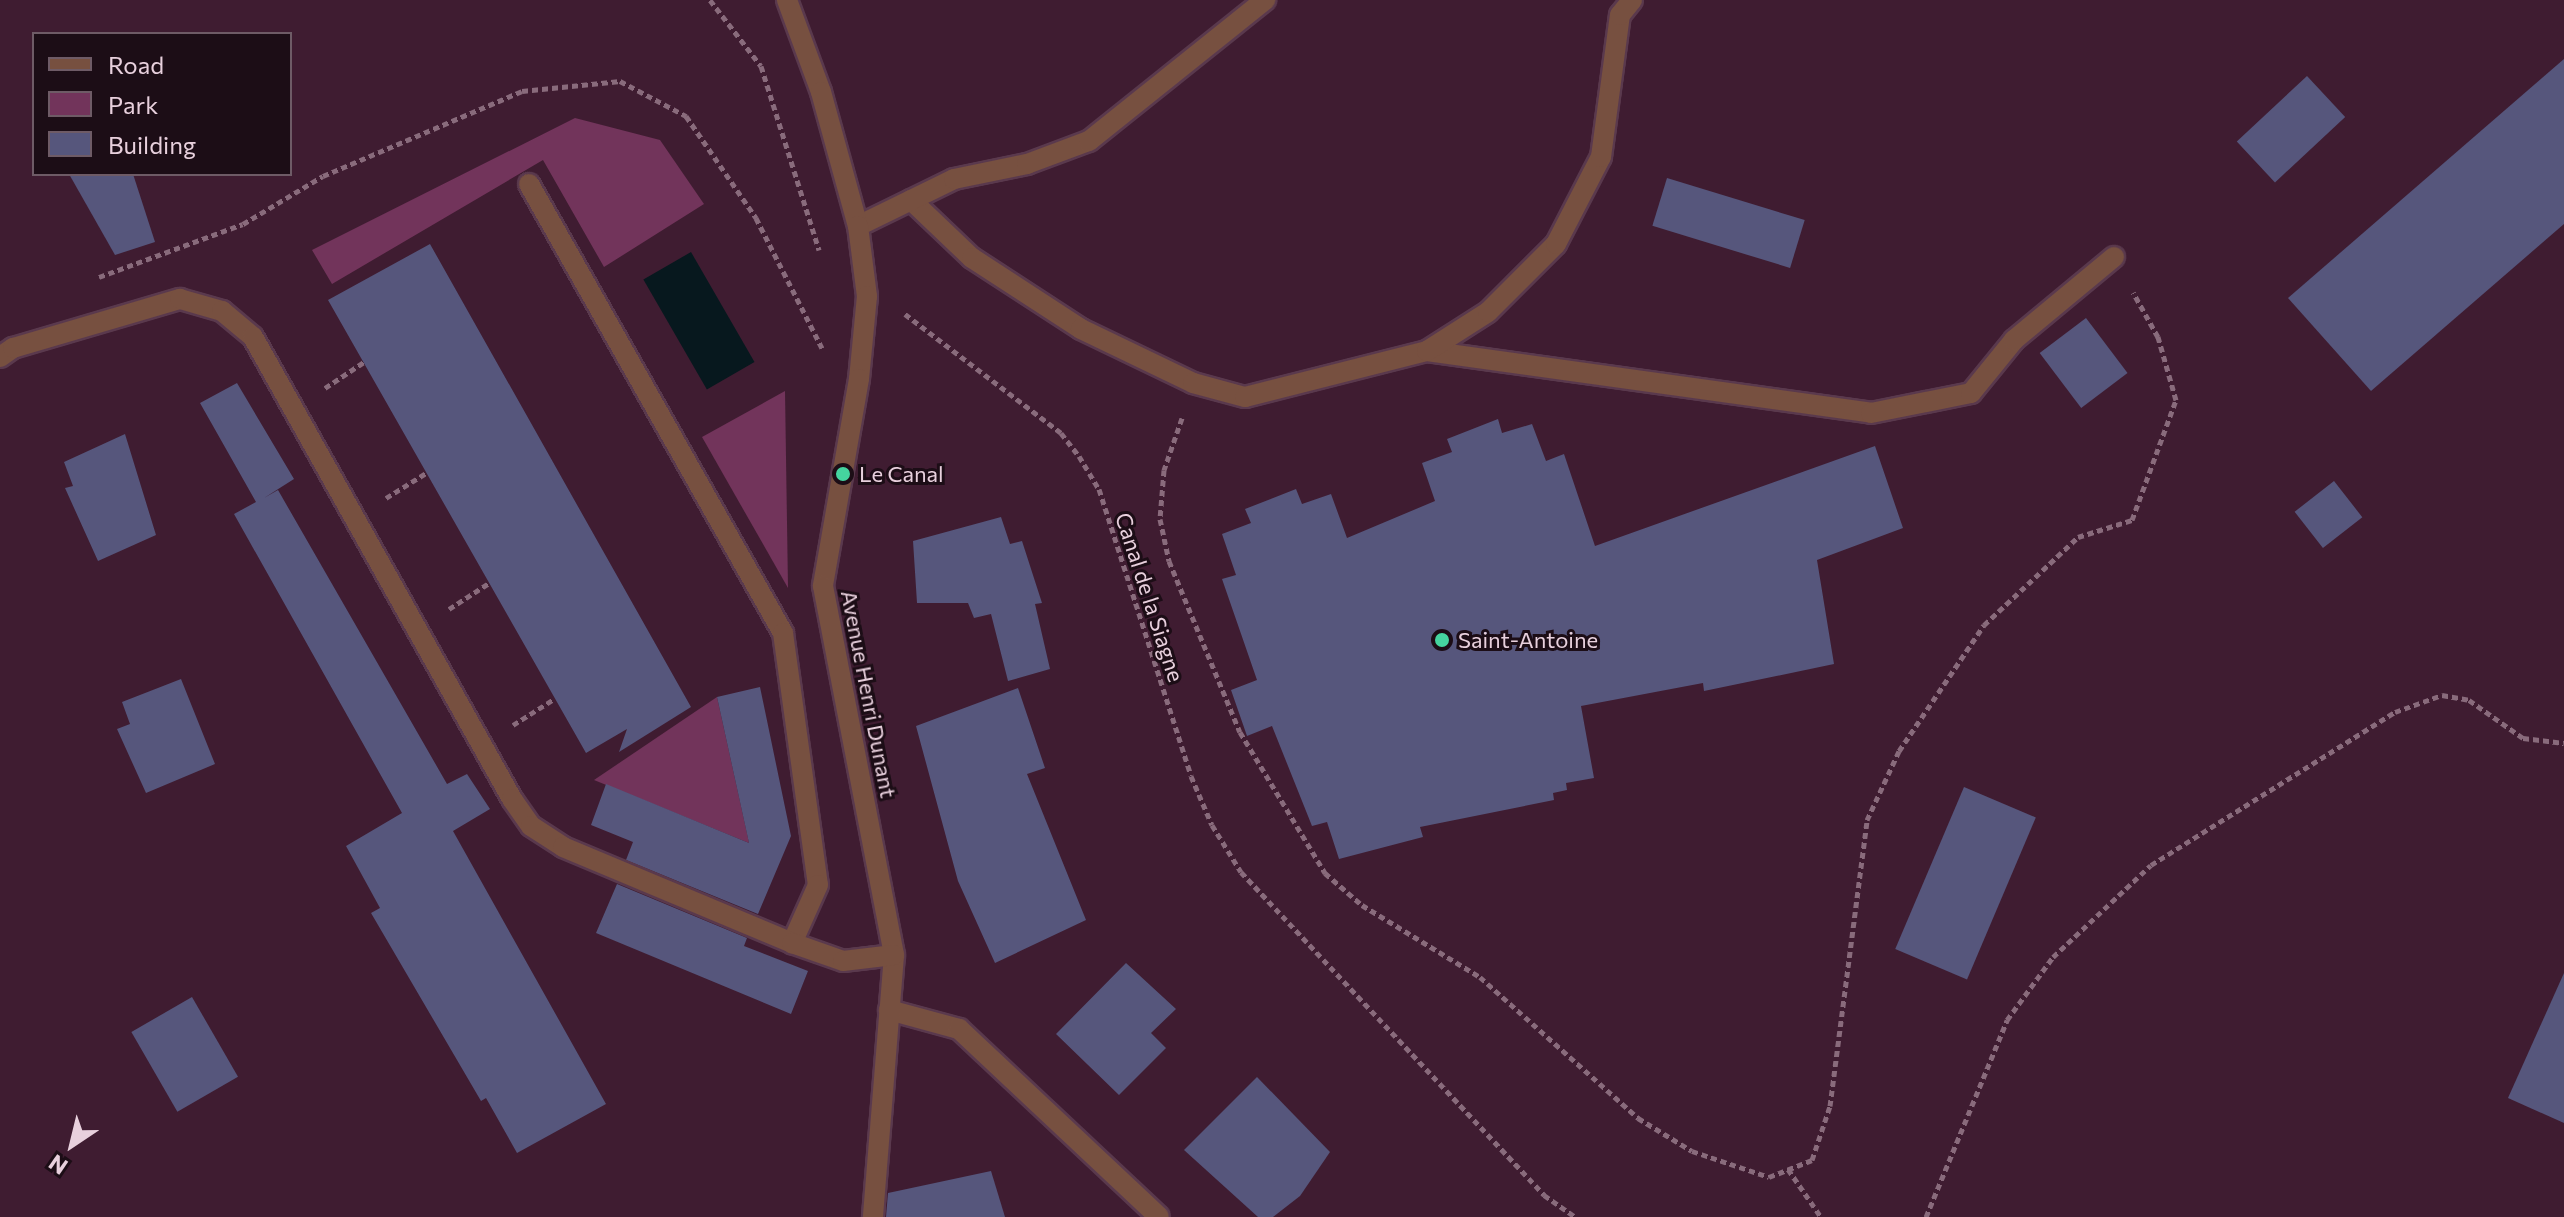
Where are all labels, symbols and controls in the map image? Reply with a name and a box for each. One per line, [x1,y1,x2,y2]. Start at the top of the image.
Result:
legend [32,32,292,176]
text: Road [108,50,164,79]
text: Park [108,90,158,119]
text: Building [108,130,196,159]
place label: Le Canal [859,461,944,487]
marker: Le Canal [834,465,852,483]
street label: Canal de la Siagne [1110,509,1190,685]
street label: Avenue Henri Dunant [836,588,902,800]
place label: Saint-Antoine [1458,627,1598,653]
marker: Saint-Antoine [1433,631,1451,649]
north arrow [32,1105,112,1185]
text: N [43,1149,72,1181]

